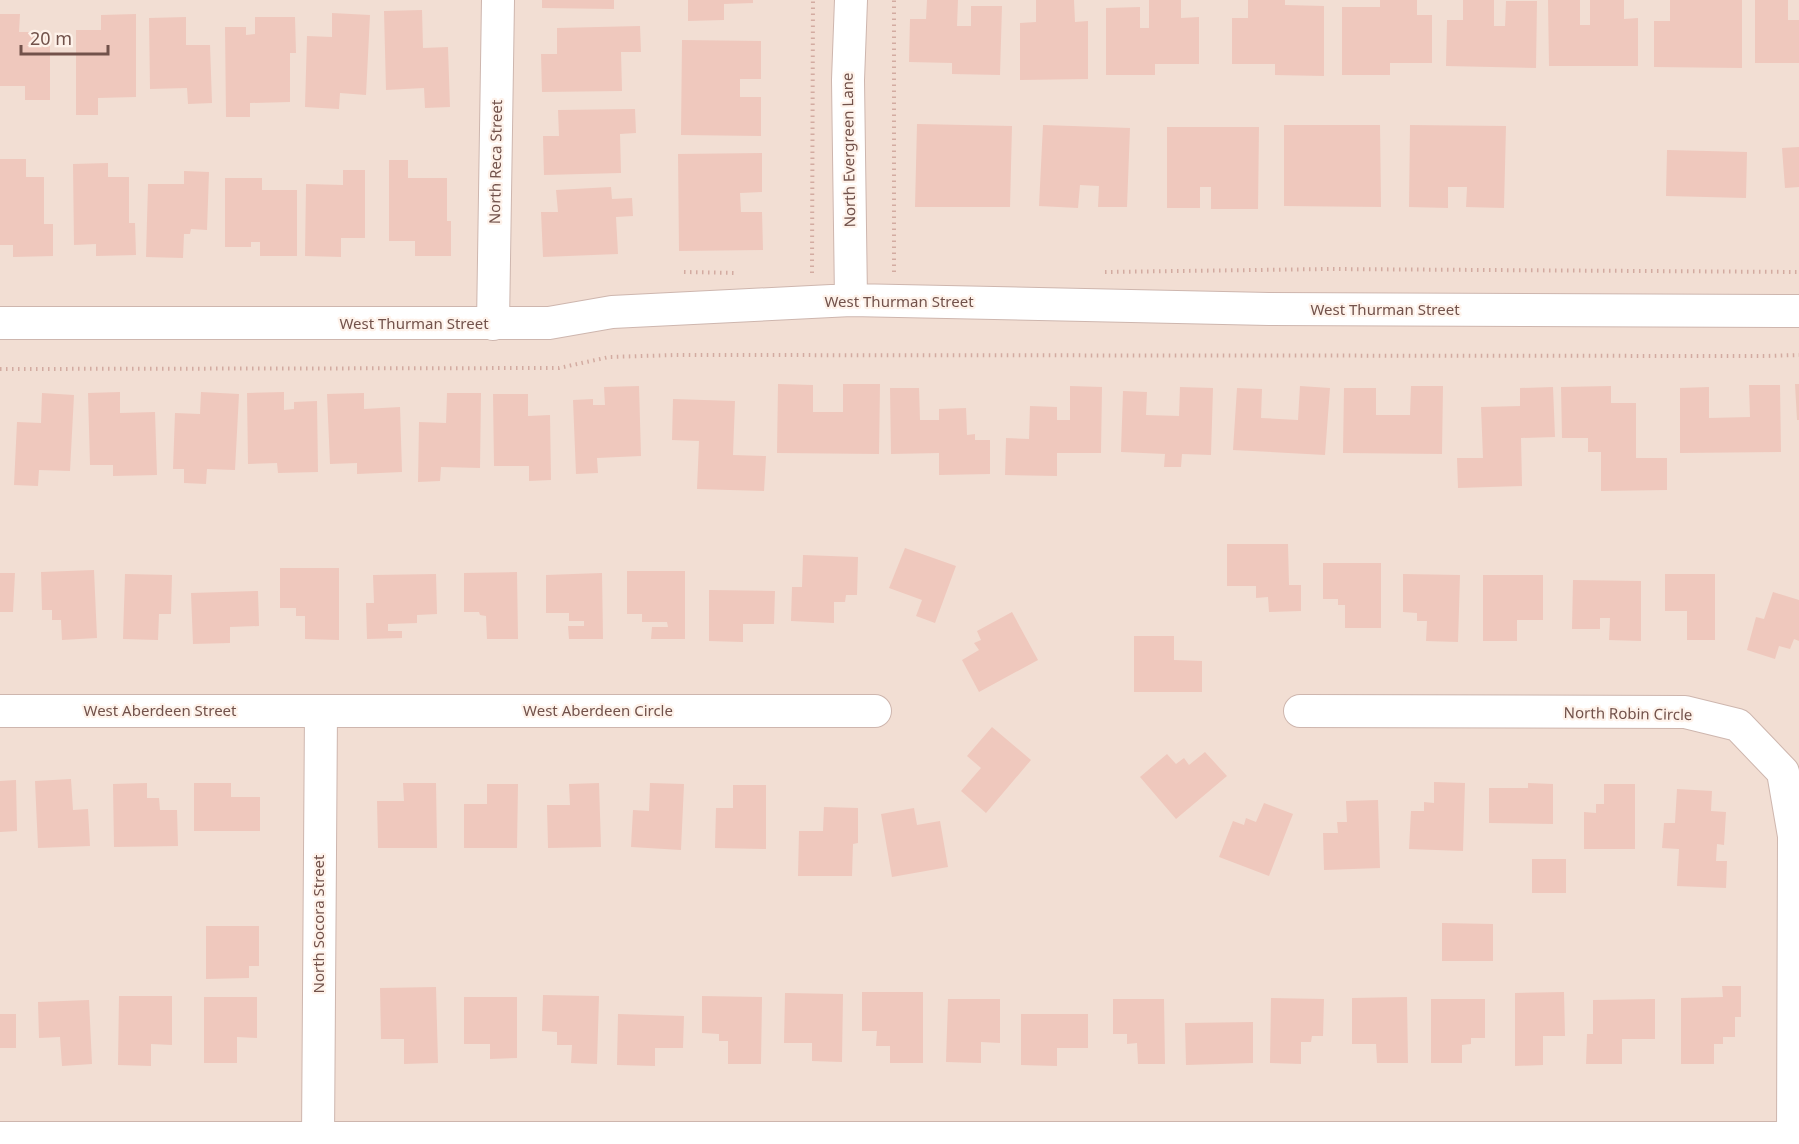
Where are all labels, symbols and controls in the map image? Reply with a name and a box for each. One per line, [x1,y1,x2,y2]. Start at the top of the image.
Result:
scale bar [21,18,108,56]
text: 20 m [30,26,72,50]
street label: North Evergreen Lane [837,72,859,228]
street label: North Reca Street [484,99,506,224]
street label: West Thurman Street [824,291,974,311]
street label: West Thurman Street [1310,299,1460,319]
street label: West Thurman Street [339,313,489,333]
street label: West Aberdeen Street [84,700,237,720]
street label: West Aberdeen Circle [523,700,673,720]
street label: North Robin Circle [1564,702,1693,724]
street label: North Socora Street [308,854,328,993]

